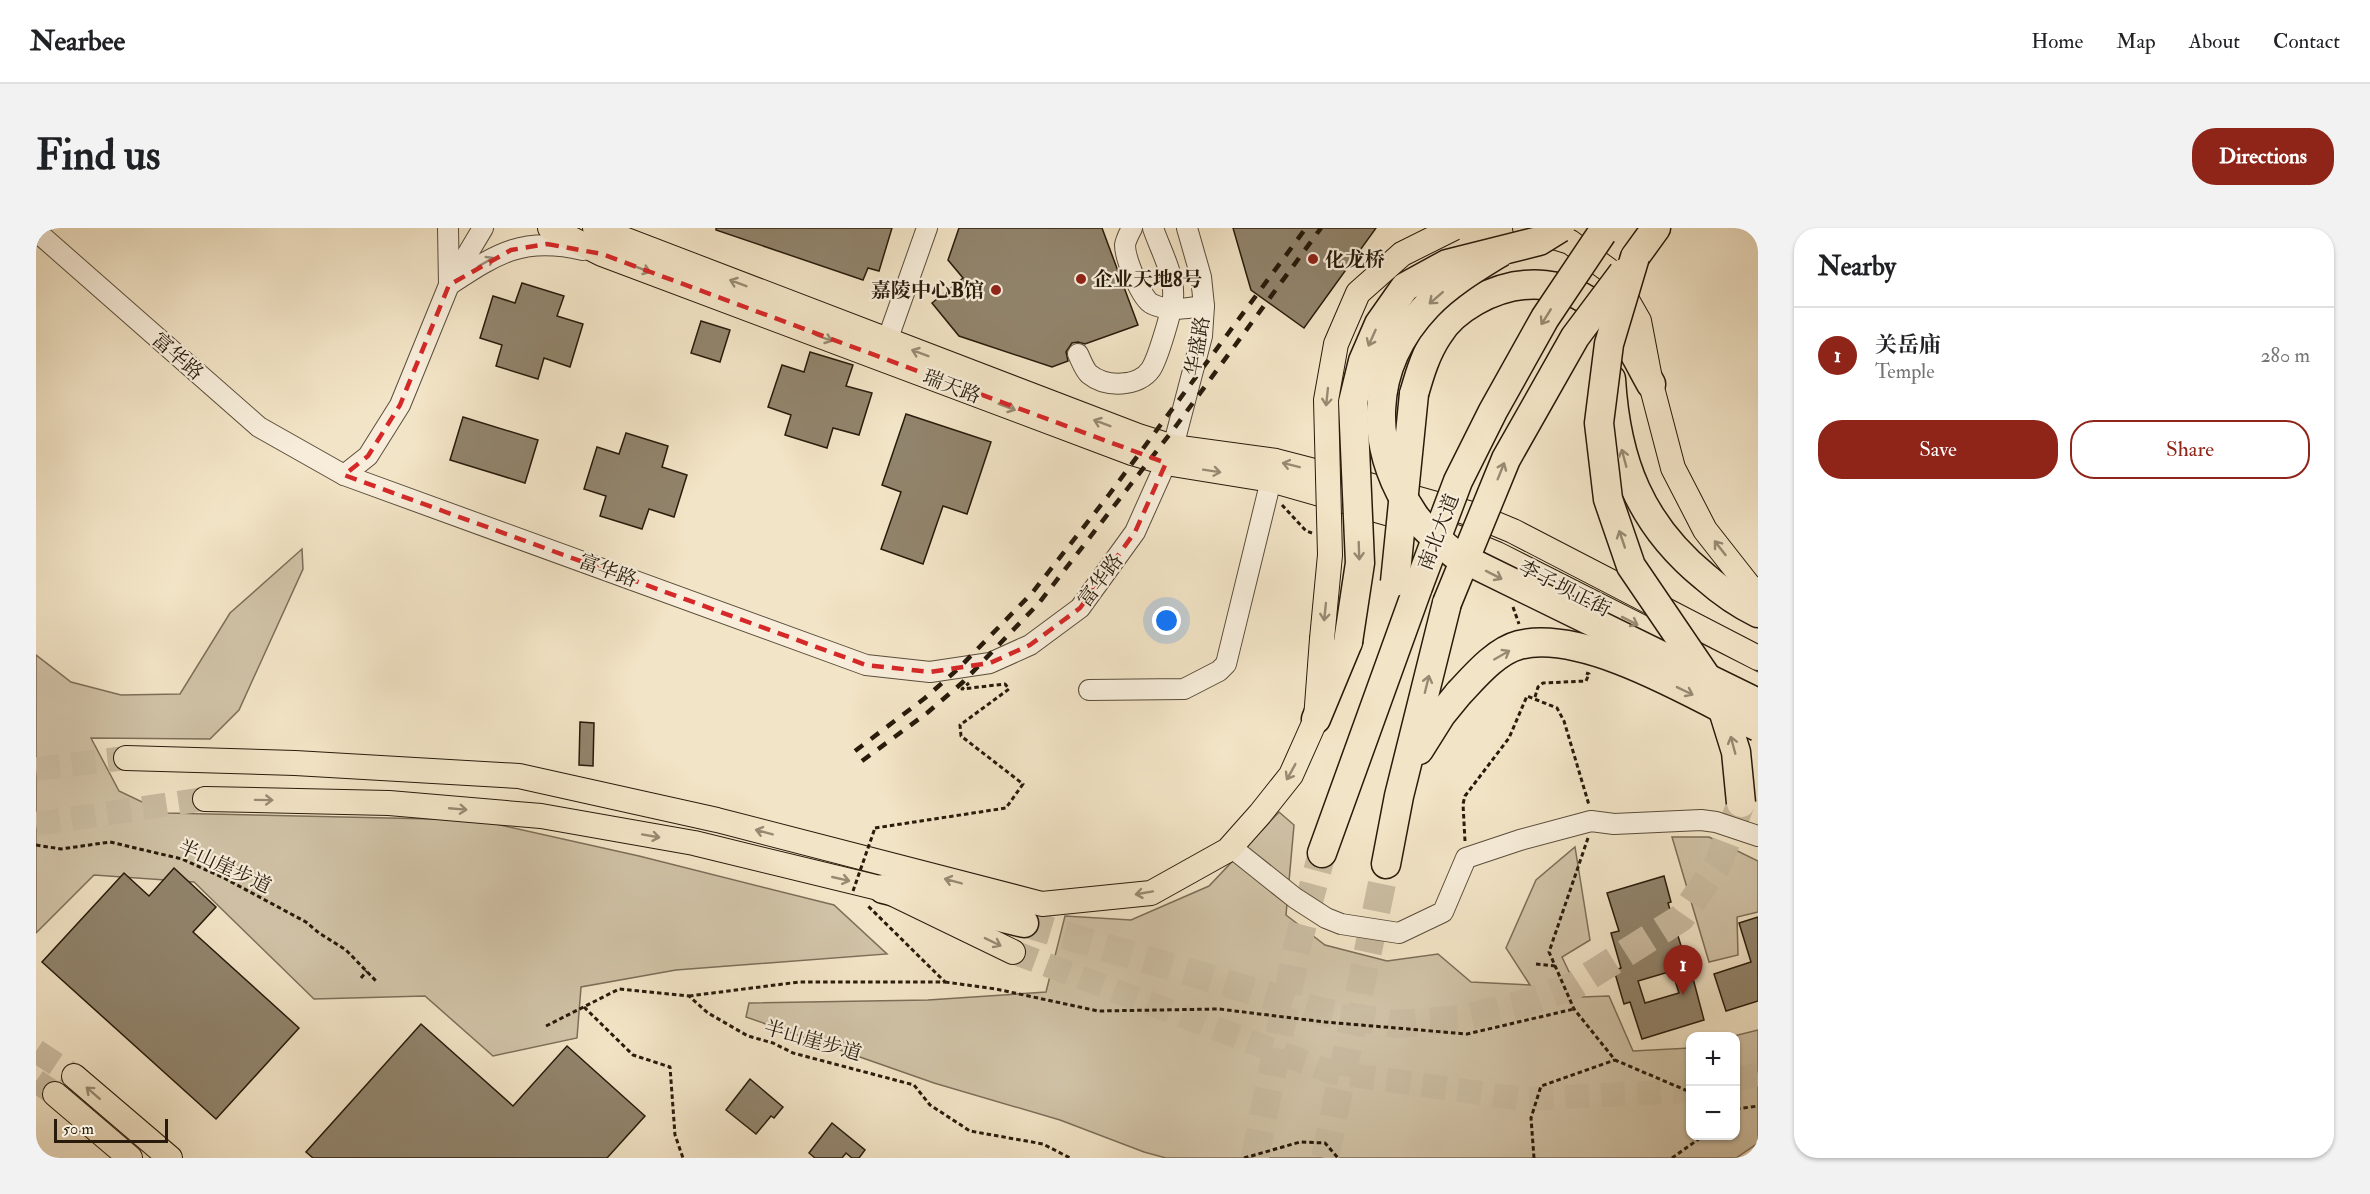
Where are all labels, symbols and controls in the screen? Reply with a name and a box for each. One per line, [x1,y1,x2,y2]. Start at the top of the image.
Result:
text: Nearbee [30,24,125,59]
text: Home [2031,28,2083,55]
text: Map [2116,28,2156,55]
text: About [2189,28,2240,55]
text: Contact [2273,28,2340,55]
button: Directions [2192,128,2334,185]
text: Find us [36,130,160,182]
place label: 化龙桥 [1325,247,1385,272]
text: Nearby [1818,251,1896,283]
marker: 化龙桥 [1306,252,1320,266]
one-way arrow [477,255,494,267]
one-way arrow [632,265,651,276]
place label: 企业天地8号 [1093,267,1202,292]
marker: 企业天地8号 [1074,272,1088,286]
one-way arrow [729,277,748,288]
place label: 嘉陵中心B馆 [871,278,984,303]
marker: 嘉陵中心B馆 [989,283,1003,297]
one-way arrow [1429,291,1444,305]
one-way arrow [1539,308,1551,325]
street label: 华盛路 [1180,314,1215,378]
street label: 富华路 [147,327,209,385]
one-way arrow [1366,329,1377,347]
text: 关岳庙 [1875,331,1941,359]
one-way arrow [814,333,833,344]
text: 1 [1834,343,1841,368]
text: 280 m [2260,343,2310,368]
one-way arrow [911,347,930,358]
text: Temple [1875,359,1935,384]
street label: 瑞天路 [919,364,984,409]
one-way arrow [1321,386,1332,406]
one-way arrow [997,402,1016,413]
one-way arrow [1093,416,1112,427]
button: Save [1818,420,2058,479]
button: Share [2070,420,2310,479]
one-way arrow [1618,449,1630,468]
one-way arrow [1282,459,1301,471]
one-way arrow [1496,462,1507,480]
one-way arrow [1202,465,1222,476]
street label: 南北大道 [1412,490,1464,574]
one-way arrow [1615,530,1626,549]
one-way arrow [1354,540,1365,560]
one-way arrow [1713,540,1726,556]
street label: 富华路 [575,548,640,592]
street label: 富华路 [1072,549,1128,612]
street label: 李子坝正街 [1515,555,1615,622]
one-way arrow [1485,569,1503,581]
one-way arrow [1319,602,1330,622]
your location [1152,606,1181,635]
one-way arrow [1621,616,1639,628]
one-way arrow [1493,648,1510,660]
one-way arrow [1421,675,1433,694]
one-way arrow [1676,686,1694,698]
one-way arrow [1727,736,1738,755]
one-way arrow [1285,763,1297,780]
one-way arrow [253,795,273,806]
one-way arrow [448,803,468,814]
one-way arrow [755,825,774,837]
one-way arrow [641,830,661,841]
street label: 半山崖步道 [174,834,275,899]
one-way arrow [832,873,851,885]
one-way arrow [944,874,963,886]
one-way arrow [1135,887,1155,898]
one-way arrow [983,937,1001,949]
pin: 1 [1664,946,1702,995]
street label: 半山崖步道 [761,1015,864,1066]
map controls [1686,1032,1740,1140]
button: + [1686,1032,1740,1086]
one-way arrow [86,1086,101,1100]
button: − [1686,1086,1740,1140]
scale bar [54,1116,168,1144]
text: 50 m [63,1119,94,1139]

